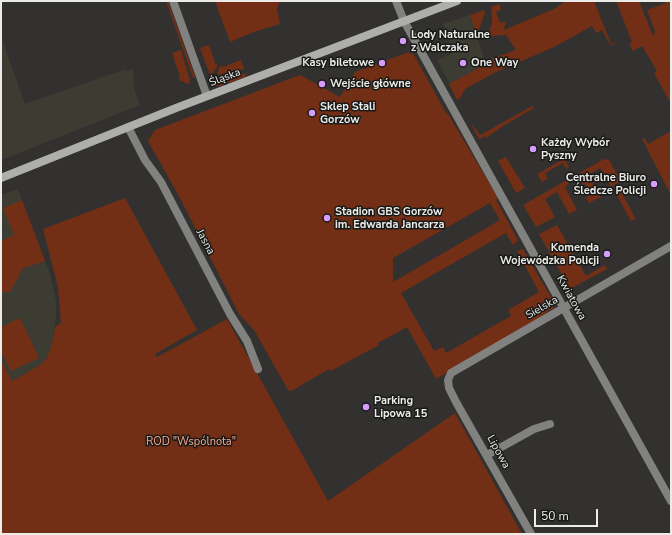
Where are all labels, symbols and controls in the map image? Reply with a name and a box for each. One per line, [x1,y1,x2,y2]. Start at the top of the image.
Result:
place label: Lody Naturalne z Walczaka [411,28,490,54]
marker: Lody Naturalne z Walczaka [398,36,408,46]
place label: Kasy biletowe [302,56,374,70]
place label: One Way [471,56,518,70]
marker: Kasy biletowe [377,58,387,68]
marker: One Way [458,58,468,68]
street label: Śląska [208,66,242,90]
place label: Wejście główne [330,77,411,91]
marker: Wejście główne [317,79,327,89]
place label: Sklep Stali Gorzów [320,100,375,126]
marker: Sklep Stali Gorzów [307,108,317,118]
place label: Każdy Wybór Pyszny [541,136,610,162]
marker: Każdy Wybór Pyszny [528,144,538,154]
place label: Centralne Biuro Śledcze Policji [566,171,646,197]
marker: Centralne Biuro Śledcze Policji [649,179,659,189]
place label: Stadion GBS Gorzów im. Edwarda Jancarza [335,205,444,231]
marker: Stadion GBS Gorzów im. Edwarda Jancarza [322,213,332,223]
street label: Jasna [193,227,217,257]
place label: Komenda Wojewódzka Policji [500,241,599,267]
marker: Komenda Wojewódzka Policji [602,249,612,259]
street label: Kwiatowa [553,273,589,323]
street label: Sielska [524,294,560,322]
place label: Parking Lipowa 15 [374,394,427,420]
marker: Parking Lipowa 15 [361,402,371,412]
street label: Lipowa [484,433,512,471]
park label: ROD "Wspólnota" [146,435,236,449]
scale bar [536,501,600,527]
text: 50 m [541,508,569,524]

